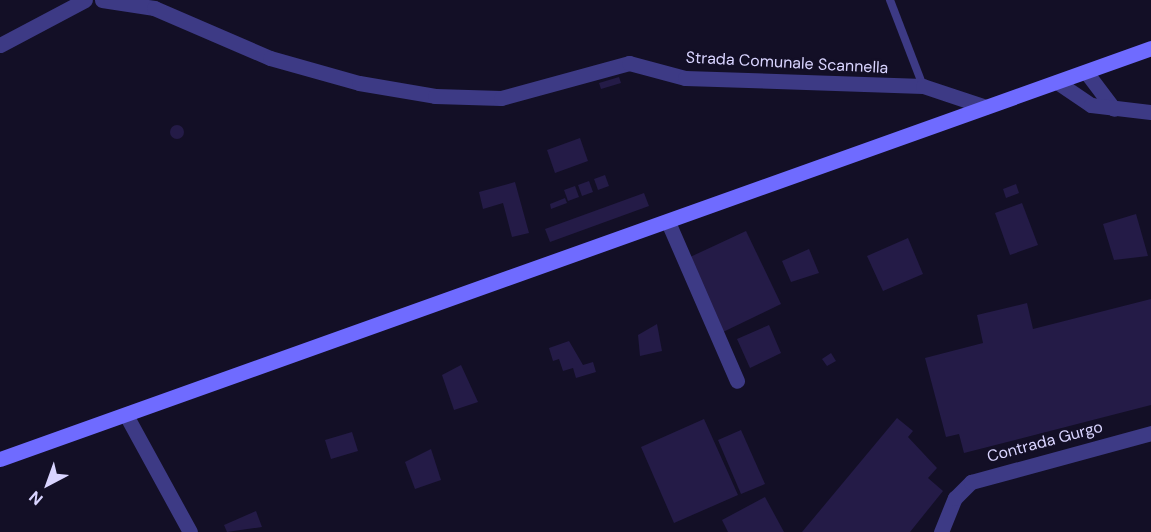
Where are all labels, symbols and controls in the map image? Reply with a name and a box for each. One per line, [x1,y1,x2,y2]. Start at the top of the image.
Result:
street label: Strada Comunale Scannella [685,48,889,78]
street label: Contrada Gurgo [985,417,1105,467]
north arrow [18,454,78,514]
text: N [25,486,47,510]

